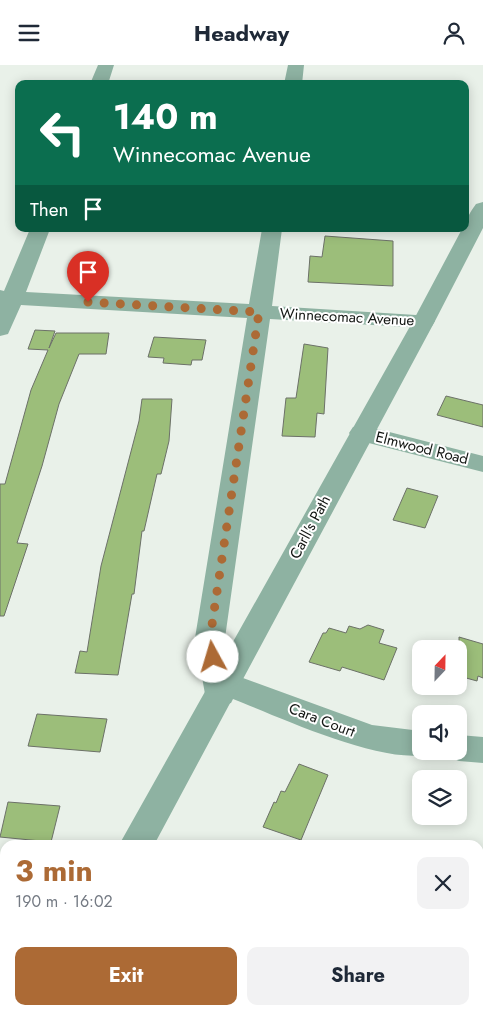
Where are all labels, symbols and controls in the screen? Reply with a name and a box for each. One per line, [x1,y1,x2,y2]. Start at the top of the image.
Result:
text: Headway [194,17,289,49]
icon: menu [15,19,43,47]
icon: person [440,19,468,47]
text: 140 m [113,92,218,142]
icon: left [30,100,95,165]
text: Winnecomac Avenue [113,138,311,170]
icon: arrive [79,195,107,223]
text: Then [30,196,69,223]
pin [67,251,109,302]
icon: arrive [74,258,102,286]
street label: Winnecomac Avenue [279,302,415,332]
street label: Elmwood Road [373,426,471,470]
street label: Carll's Path [284,491,336,563]
position arrow [186,630,238,682]
north arrow [412,640,468,695]
map controls [412,640,467,825]
street label: Cara Court [286,697,359,743]
button: sound [412,705,467,760]
button: layers [412,770,467,825]
text: 3 min [15,849,93,892]
button: close [417,857,469,909]
text: 190 m · 16:02 [15,890,113,913]
button: Exit [15,947,237,1005]
button: Share [247,947,469,1005]

